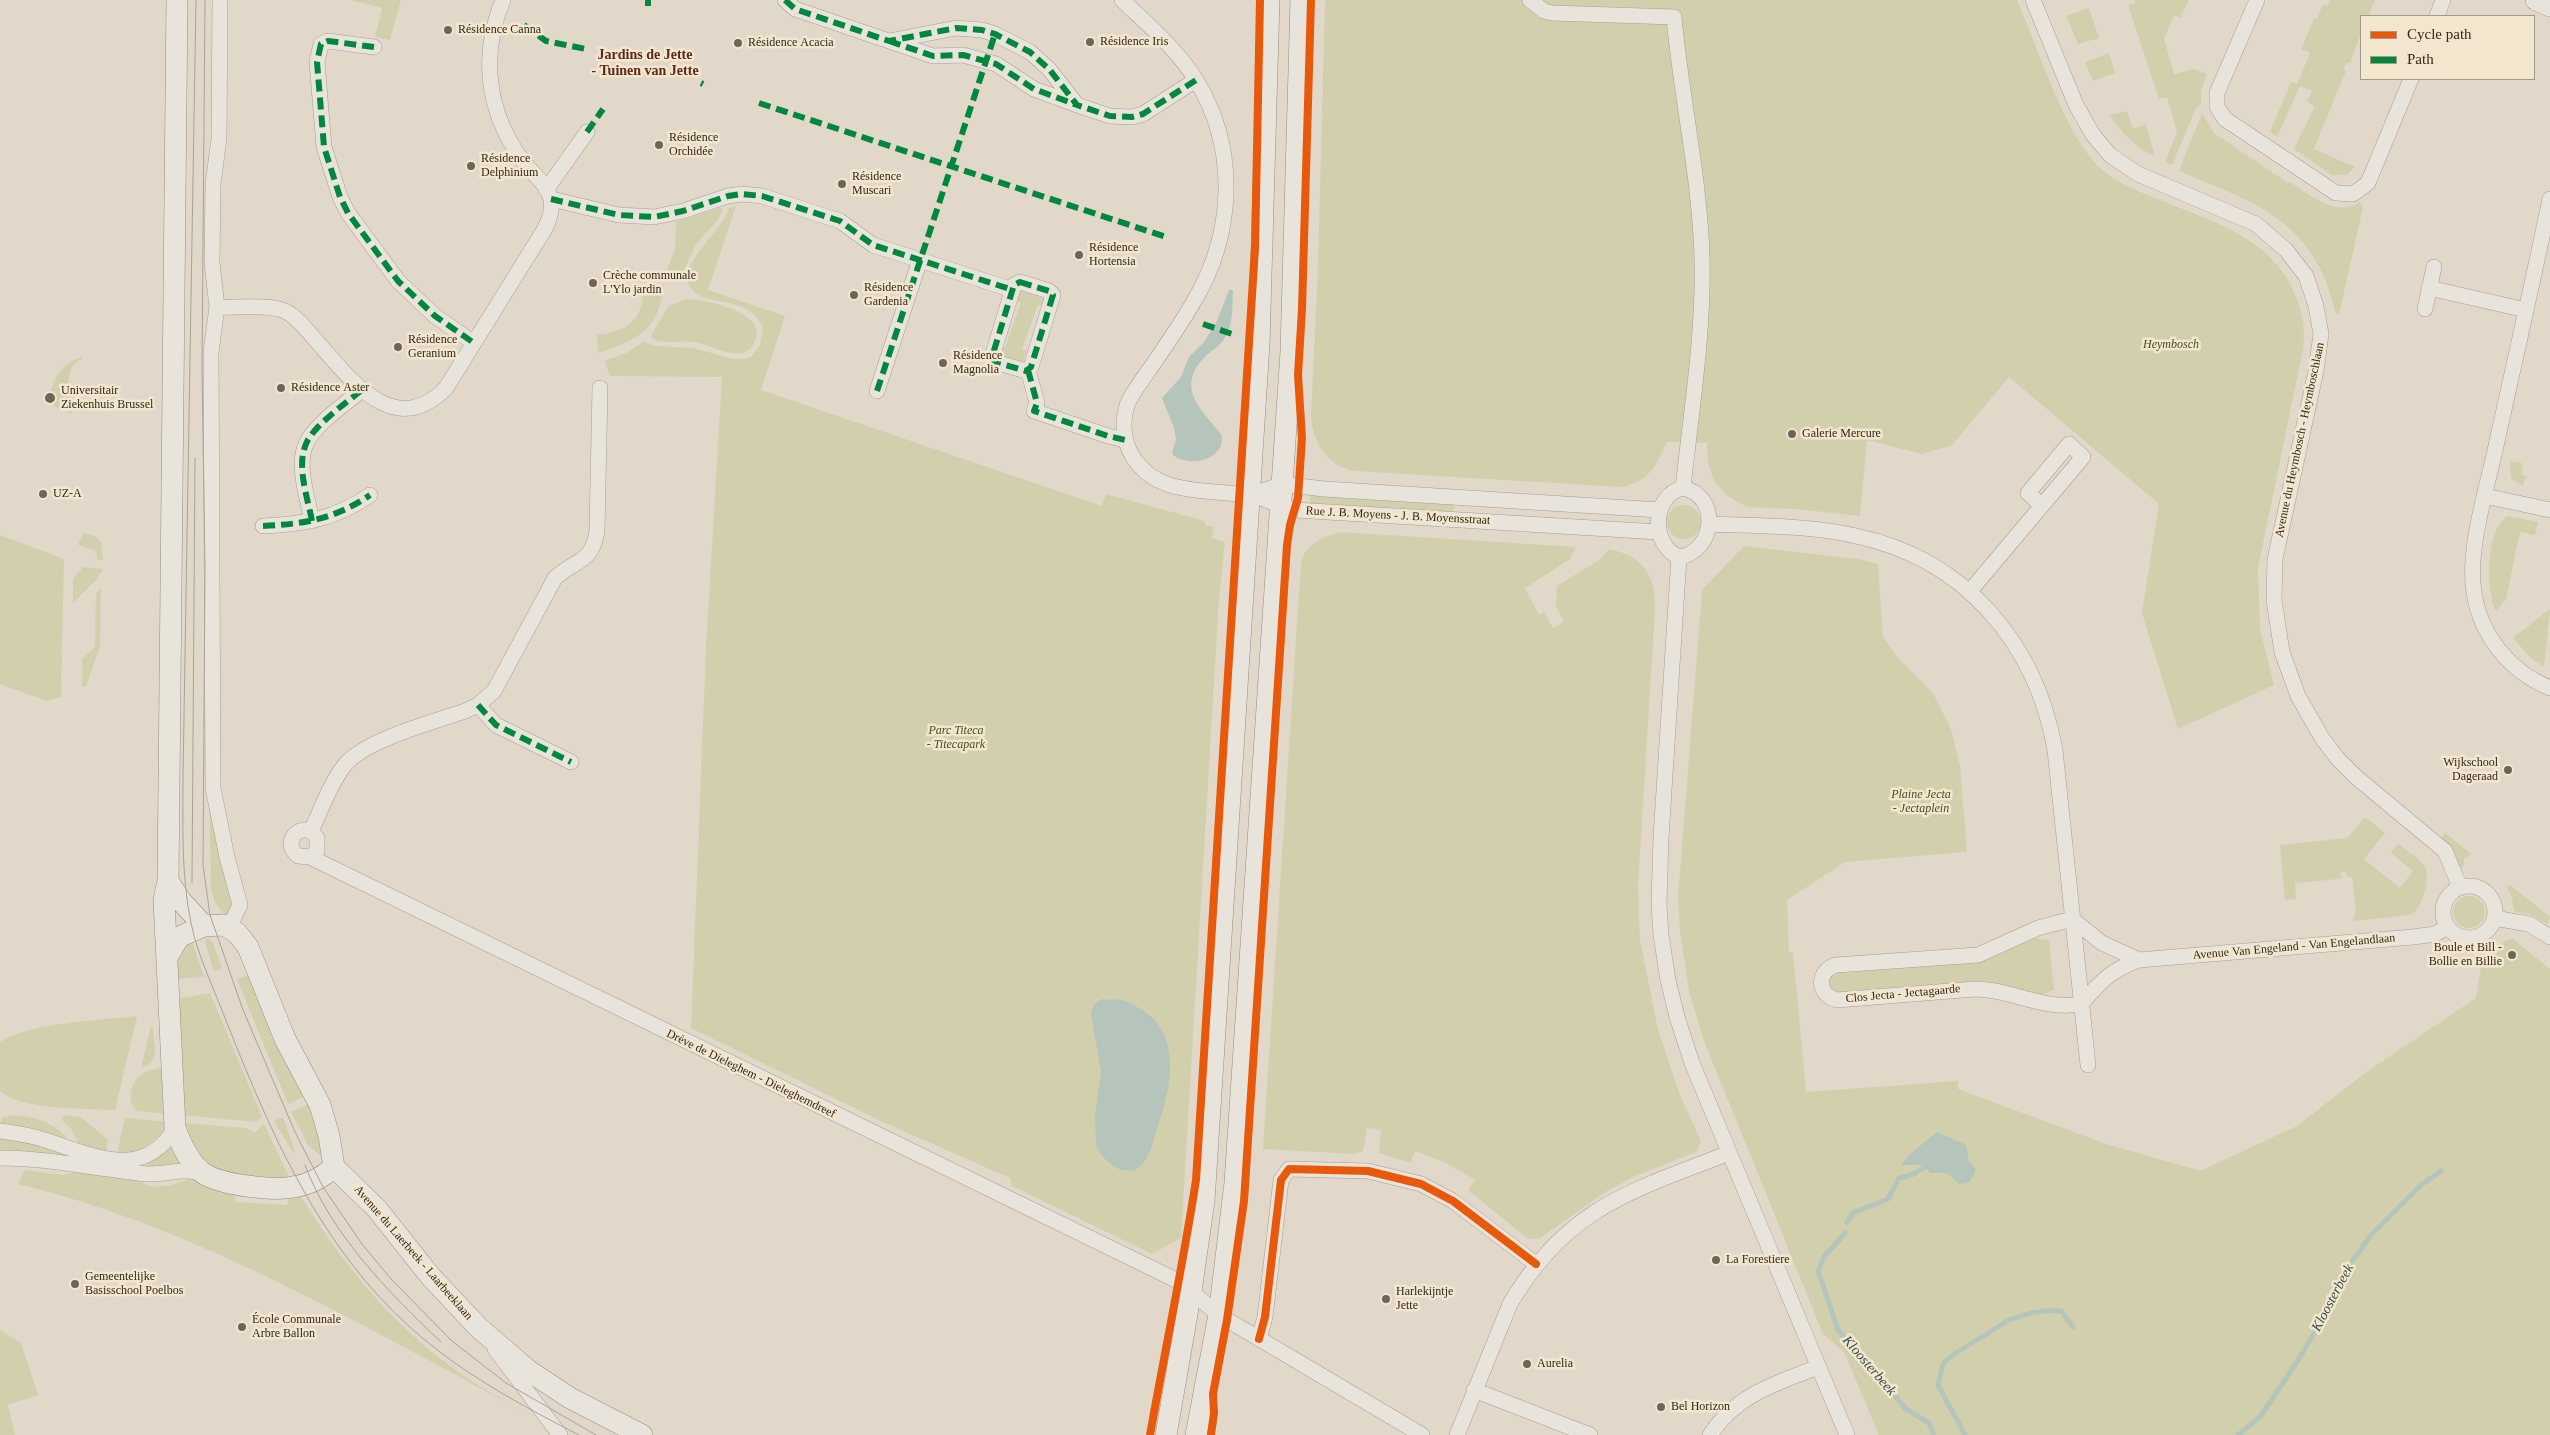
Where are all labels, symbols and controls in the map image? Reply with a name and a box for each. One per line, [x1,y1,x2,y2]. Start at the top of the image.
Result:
legend [2360,15,2535,80]
place label: Résidence Canna [458,23,541,37]
marker: Résidence Canna [442,24,454,36]
text: Cycle path [2407,26,2472,42]
place label: Résidence Iris [1100,35,1168,49]
place label: Résidence Acacia [748,36,834,50]
marker: Résidence Iris [1084,36,1096,48]
marker: Résidence Acacia [732,37,744,49]
district label: Jardins de Jette - Tuinen van Jette [591,47,699,80]
text: Path [2407,51,2434,67]
place label: Résidence Orchidée [669,131,718,159]
marker: Résidence Orchidée [653,139,665,151]
place label: Résidence Delphinium [481,152,538,180]
marker: Résidence Delphinium [465,160,477,172]
place label: Résidence Muscari [852,170,901,198]
marker: Résidence Muscari [836,178,848,190]
place label: Résidence Hortensia [1089,241,1138,269]
marker: Résidence Hortensia [1073,249,1085,261]
place label: Crèche communale L'Ylo jardin [603,269,696,297]
marker: Crèche communale L'Ylo jardin [587,277,599,289]
place label: Résidence Gardenia [864,281,913,309]
marker: Résidence Gardenia [848,289,860,301]
place label: Résidence Geranium [408,333,457,361]
park label: Heymbosch [2143,338,2199,352]
marker: Résidence Geranium [392,341,404,353]
street label: Avenue du Heymbosch - Heymboschlaan [2272,341,2328,539]
place label: Résidence Magnolia [953,349,1002,377]
marker: Résidence Magnolia [937,357,949,369]
place label: Résidence Aster [291,381,369,395]
marker: Résidence Aster [275,382,287,394]
place label: Universitair Ziekenhuis Brussel [61,384,153,412]
marker: Universitair Ziekenhuis Brussel [43,391,57,405]
place label: Galerie Mercure [1802,427,1881,441]
marker: Galerie Mercure [1786,428,1798,440]
place label: UZ-A [53,487,82,501]
marker: UZ-A [37,488,49,500]
street label: Rue J. B. Moyens - J. B. Moyensstraat [1305,504,1491,528]
park label: Parc Titeca - Titecapark [927,724,985,752]
place label: Wijkschool Dageraad [2443,756,2498,784]
marker: Wijkschool Dageraad [2502,764,2514,776]
park label: Plaine Jecta - Jectaplein [1891,788,1951,816]
street label: Avenue Van Engeland - Van Engelandlaan [2192,931,2396,963]
place label: Boule et Bill - Bollie en Billie [2429,941,2502,969]
marker: Boule et Bill - Bollie en Billie [2506,949,2518,961]
street label: Clos Jecta - Jectagaarde [1845,982,1961,1006]
street label: Drève de Dieleghem - Dieleghemdreef [664,1027,838,1121]
street label: Avenue du Laerbeek - Laarbeeklaan [351,1183,475,1323]
place label: La Forestiere [1726,1253,1790,1267]
marker: La Forestiere [1710,1254,1722,1266]
water label: Kloosterbeek [2308,1261,2358,1335]
place label: Gemeentelijke Basisschool Poelbos [85,1270,183,1298]
marker: Gemeentelijke Basisschool Poelbos [69,1278,81,1290]
place label: Harlekijntje Jette [1396,1285,1453,1313]
marker: Harlekijntje Jette [1380,1293,1392,1305]
place label: École Communale Arbre Ballon [252,1313,341,1341]
marker: École Communale Arbre Ballon [236,1321,248,1333]
water label: Kloosterbeek [1838,1333,1900,1399]
place label: Aurelia [1537,1357,1573,1371]
marker: Aurelia [1521,1358,1533,1370]
place label: Bel Horizon [1671,1400,1730,1414]
marker: Bel Horizon [1655,1401,1667,1413]

